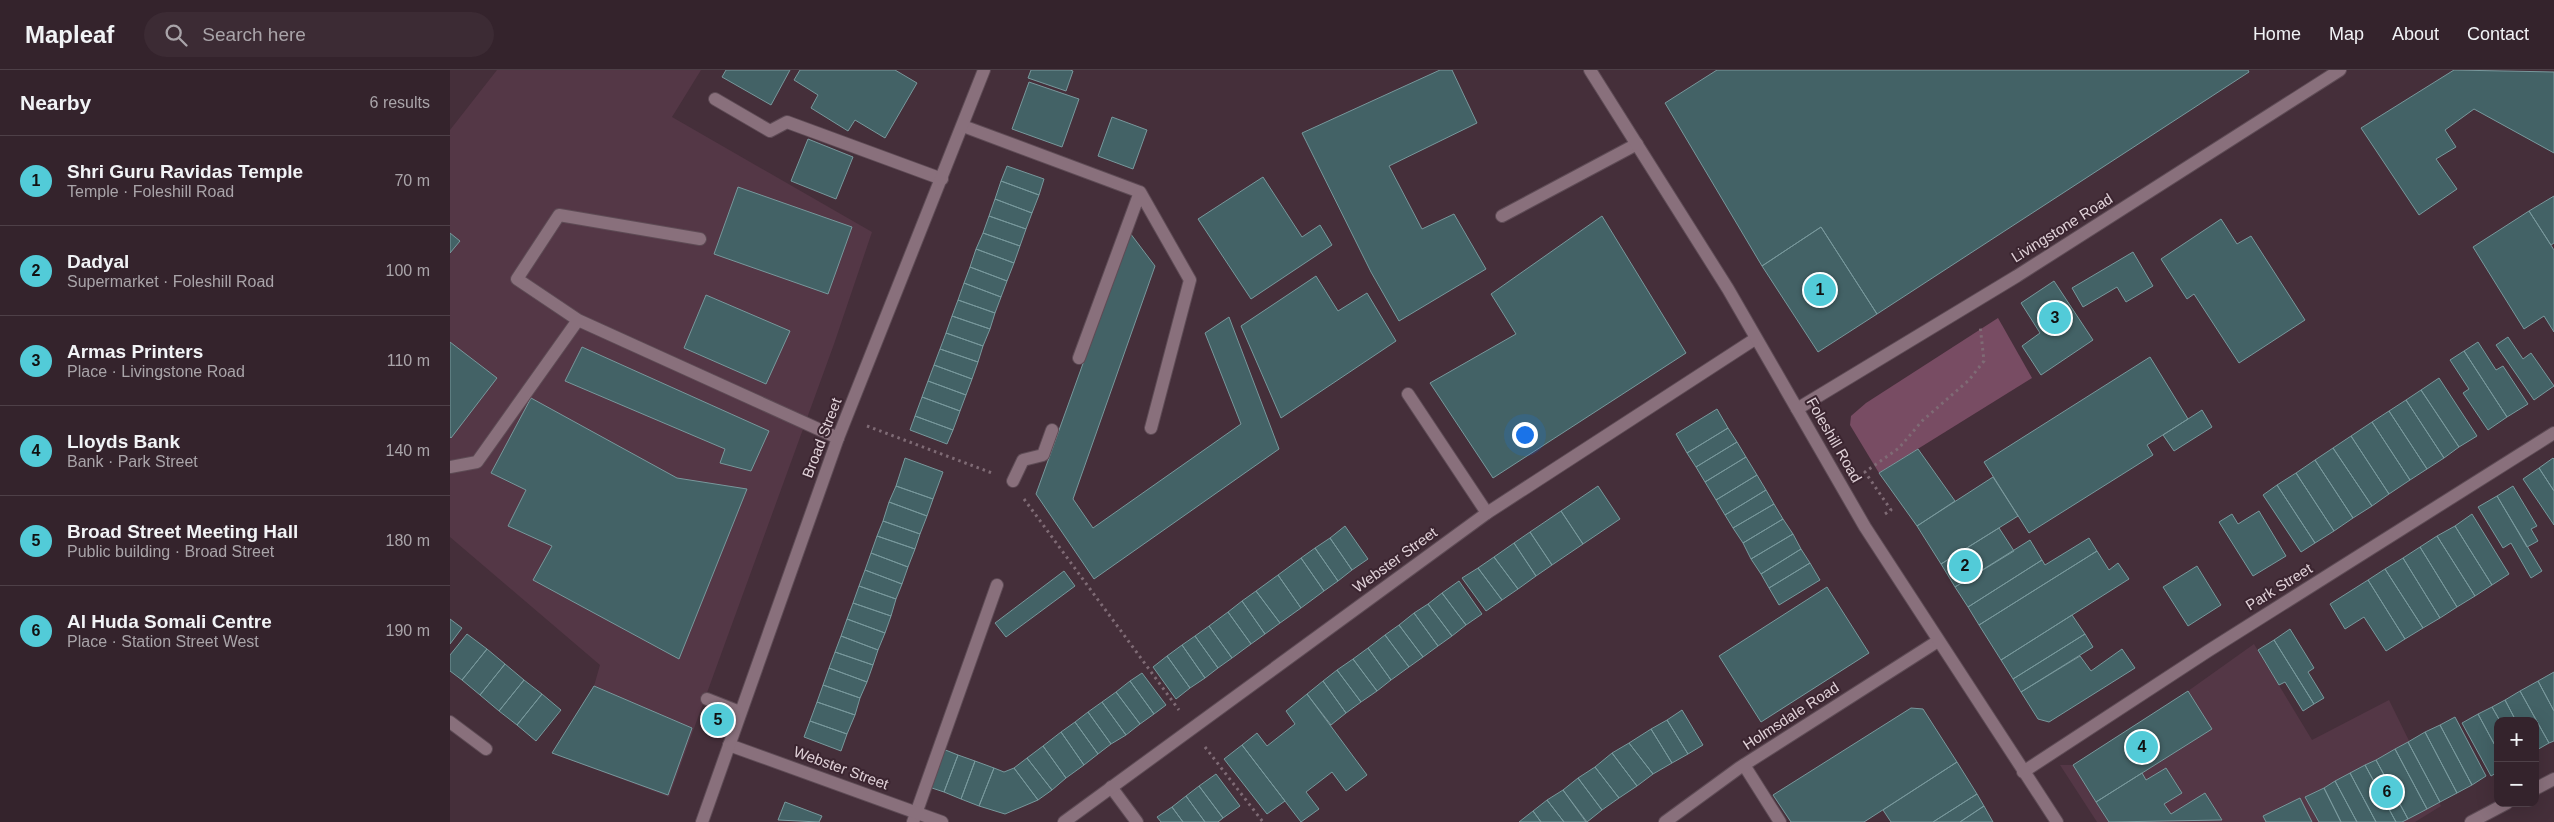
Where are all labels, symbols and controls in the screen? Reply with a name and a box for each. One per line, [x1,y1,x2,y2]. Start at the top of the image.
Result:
search box [144,12,494,57]
text: Mapleaf [25,21,114,48]
icon: search [162,21,190,49]
text: Search here [202,24,306,45]
text: Home [2253,24,2301,44]
text: Map [2329,24,2364,44]
text: About [2392,24,2439,44]
text: Contact [2467,24,2529,44]
text: Nearby [20,91,91,114]
text: 6 results [370,94,430,111]
text: Shri Guru Ravidas Temple [67,161,303,182]
text: 1 [32,172,40,189]
text: 70 m [394,172,430,189]
text: Temple · Foleshill Road [67,183,234,200]
street label: Livingstone Road [2008,190,2115,265]
text: Dadyal [67,251,129,272]
text: 2 [32,262,40,279]
text: 100 m [386,262,430,279]
pin: 1 [1804,271,1836,309]
text: Supermarket · Foleshill Road [67,273,274,290]
pin: 3 [2039,299,2071,337]
text: Armas Printers [67,341,203,362]
text: 3 [32,352,40,369]
text: 110 m [387,352,430,369]
text: Place · Livingstone Road [67,363,245,380]
street label: Foleshill Road [1803,394,1866,485]
street label: Broad Street [799,395,845,480]
your location [1512,422,1538,448]
text: Lloyds Bank [67,431,180,452]
text: 4 [32,442,40,459]
text: 140 m [386,442,430,459]
text: Bank · Park Street [67,453,198,470]
text: Broad Street Meeting Hall [67,521,298,542]
street label: Webster Street [1349,523,1441,596]
text: 5 [32,532,40,549]
text: 180 m [386,532,430,549]
text: Public building · Broad Street [67,543,274,560]
pin: 2 [1949,547,1981,585]
street label: Park Street [2242,559,2316,614]
text: Al Huda Somali Centre [67,611,272,632]
text: 6 [32,622,40,639]
text: 190 m [386,622,430,639]
text: Place · Station Street West [67,633,259,650]
street label: Holmsdale Road [1740,678,1842,753]
pin: 5 [702,701,734,739]
map controls [2494,717,2539,807]
button: + [2494,717,2539,762]
pin: 4 [2126,728,2158,766]
street label: Webster Street [791,742,892,793]
button: − [2494,762,2539,807]
pin: 6 [2371,773,2403,811]

